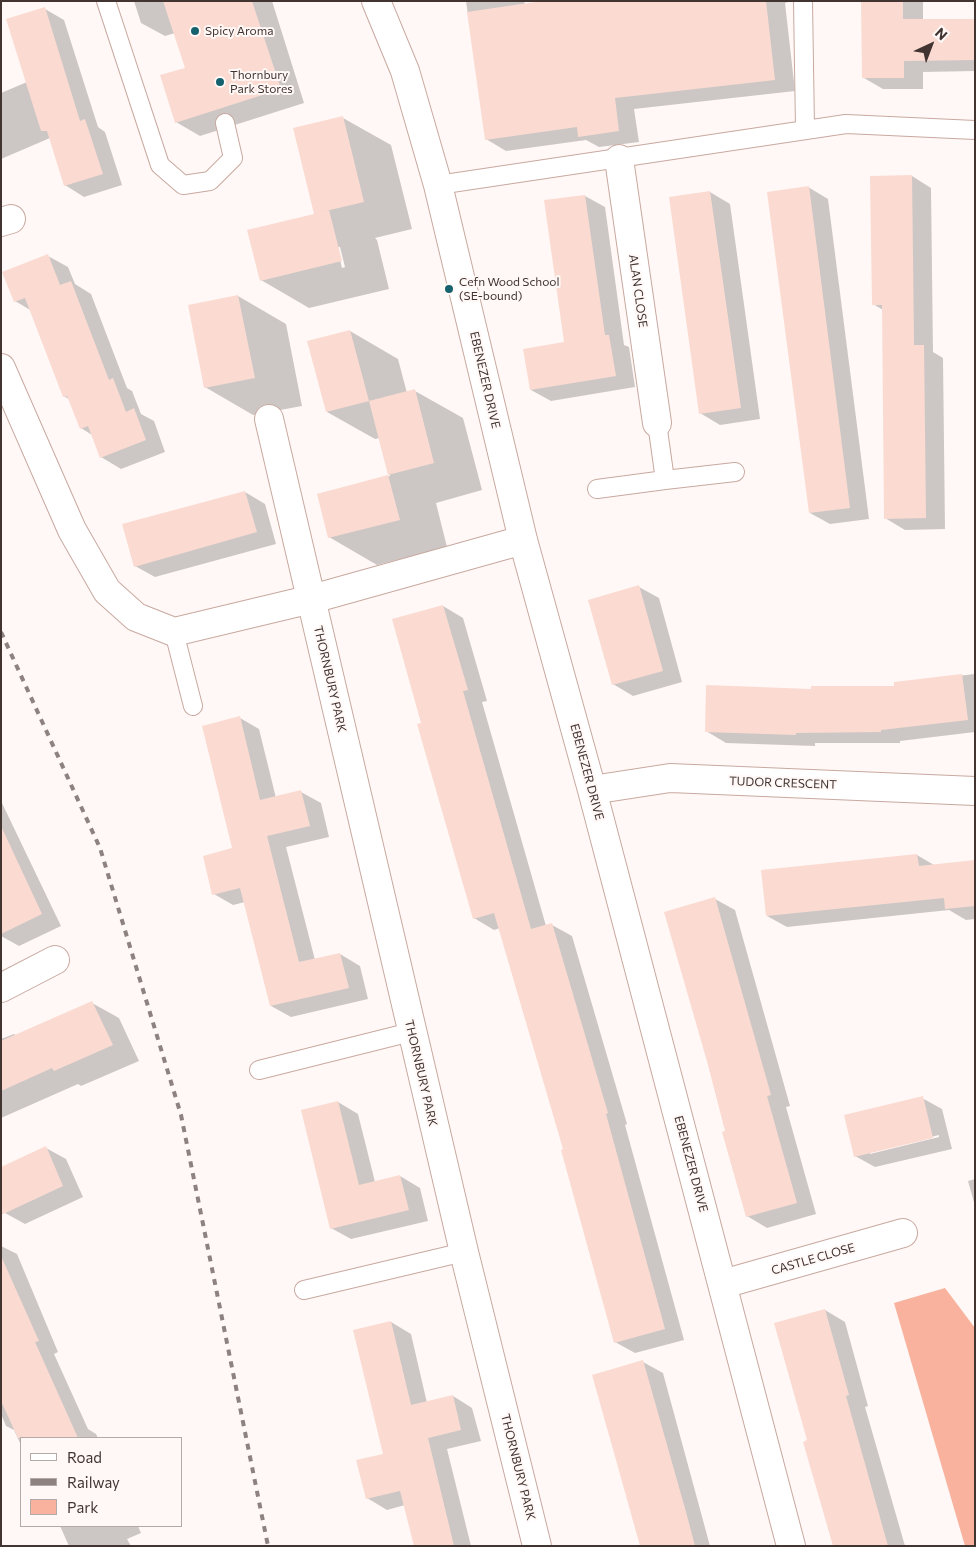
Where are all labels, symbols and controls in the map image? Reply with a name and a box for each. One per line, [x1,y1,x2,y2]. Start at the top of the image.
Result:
north arrow [906,20,956,70]
place label: Spicy Aroma [205,24,273,38]
text: N [932,24,951,43]
marker: Spicy Aroma [189,25,201,37]
place label: Thornbury Park Stores [230,68,293,96]
marker: Thornbury Park Stores [214,76,226,88]
street label: ALAN CLOSE [626,254,650,328]
place label: Cefn Wood School (SE-bound) [459,275,560,303]
marker: Cefn Wood School (SE-bound) [443,283,455,295]
street label: EBENEZER DRIVE [467,330,503,430]
street label: THORNBURY PARK [311,624,349,734]
street label: EBENEZER DRIVE [567,722,607,822]
street label: TUDOR CRESCENT [729,774,837,792]
street label: THORNBURY PARK [402,1018,440,1128]
street label: EBENEZER DRIVE [671,1114,711,1214]
street label: CASTLE CLOSE [770,1240,856,1278]
street label: THORNBURY PARK [498,1412,538,1522]
legend [20,1437,182,1527]
text: Road [67,1448,102,1466]
text: Railway [67,1473,120,1491]
text: Park [67,1498,98,1516]

